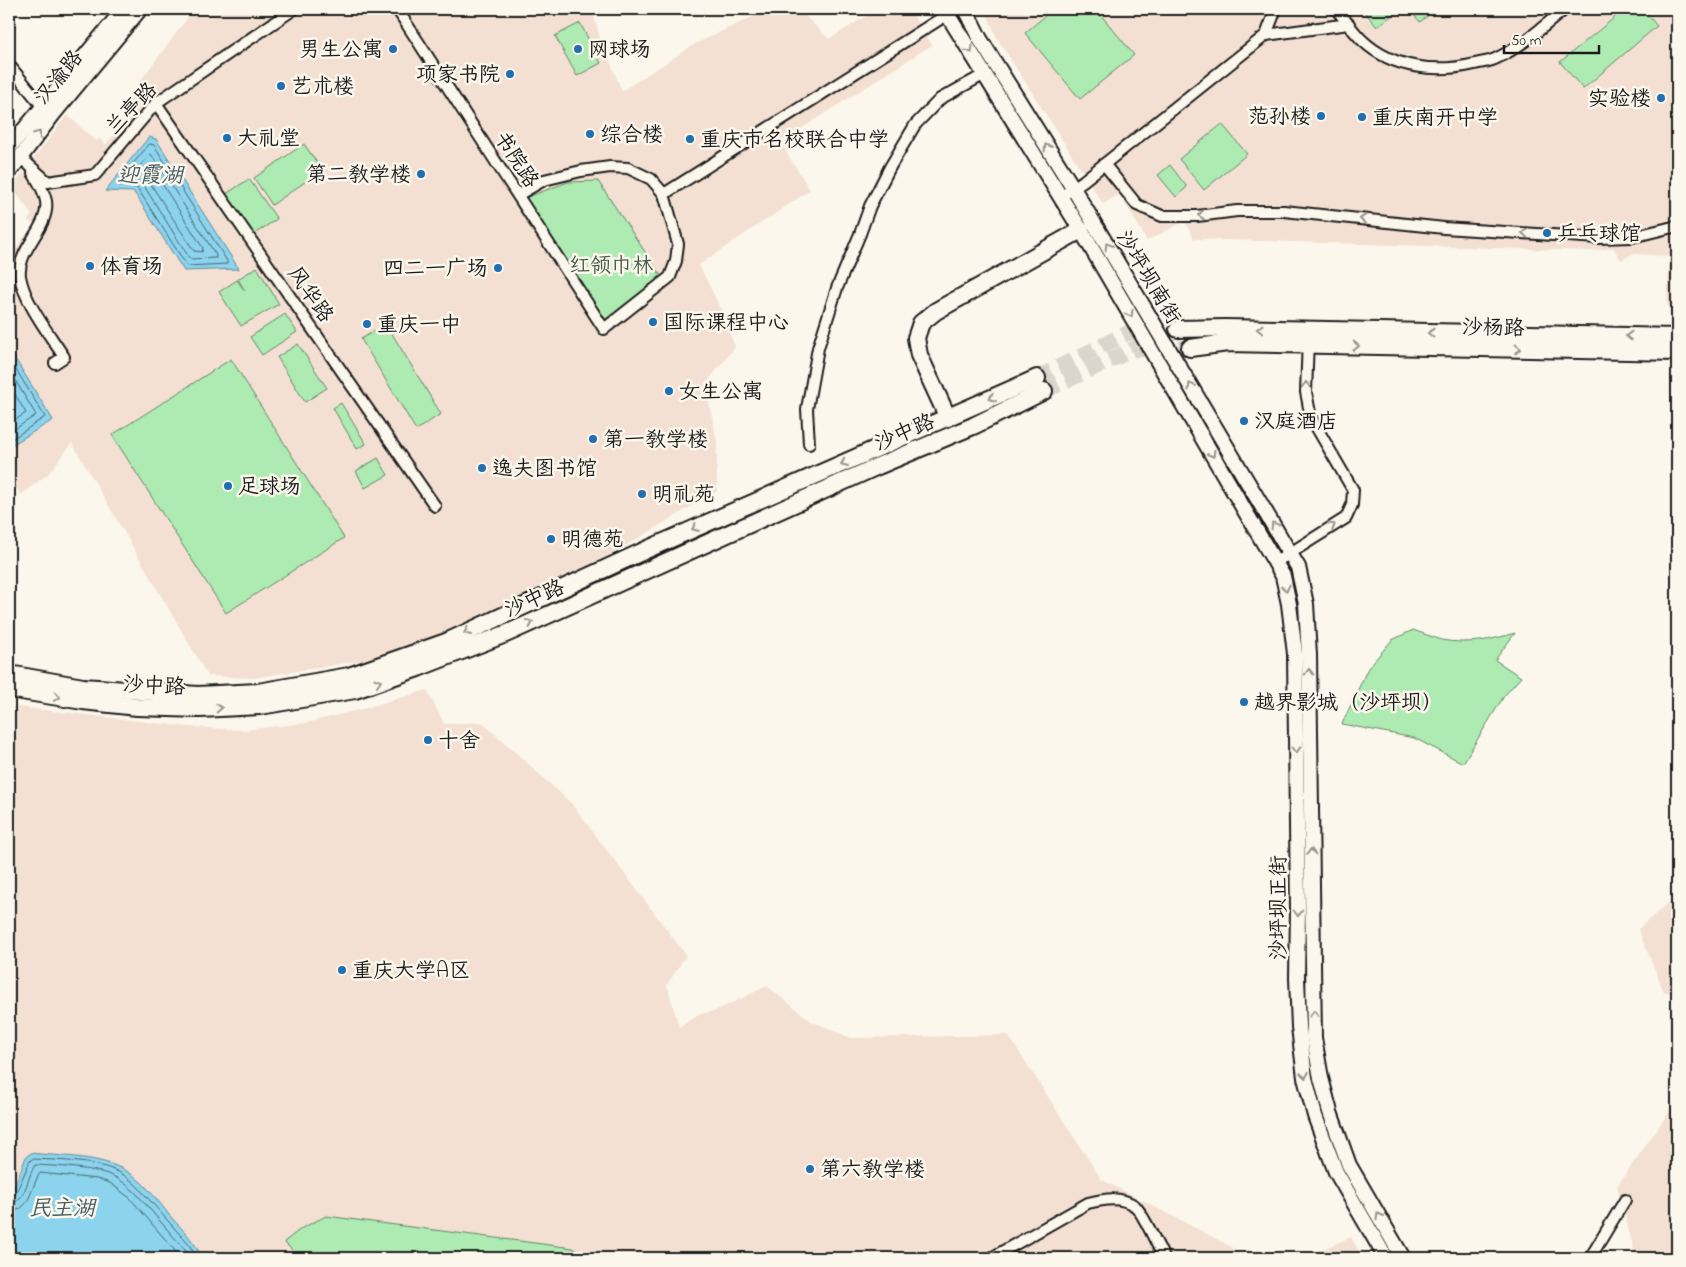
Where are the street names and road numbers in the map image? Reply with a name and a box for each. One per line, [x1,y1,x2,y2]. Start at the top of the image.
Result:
street label: 汉渝路 [28,44,91,112]
street label: 兰亭路 [100,76,165,142]
street label: 书院路 [486,126,545,195]
street label: 沙坪坝南街 [1107,225,1187,331]
street label: 风华路 [279,261,340,330]
street label: 沙杨路 [1461,313,1525,345]
street label: 沙中路 [870,408,940,460]
street label: 沙中路 [500,573,570,626]
street label: 沙中路 [122,670,186,704]
street label: 沙坪坝正街 [1265,856,1295,961]

